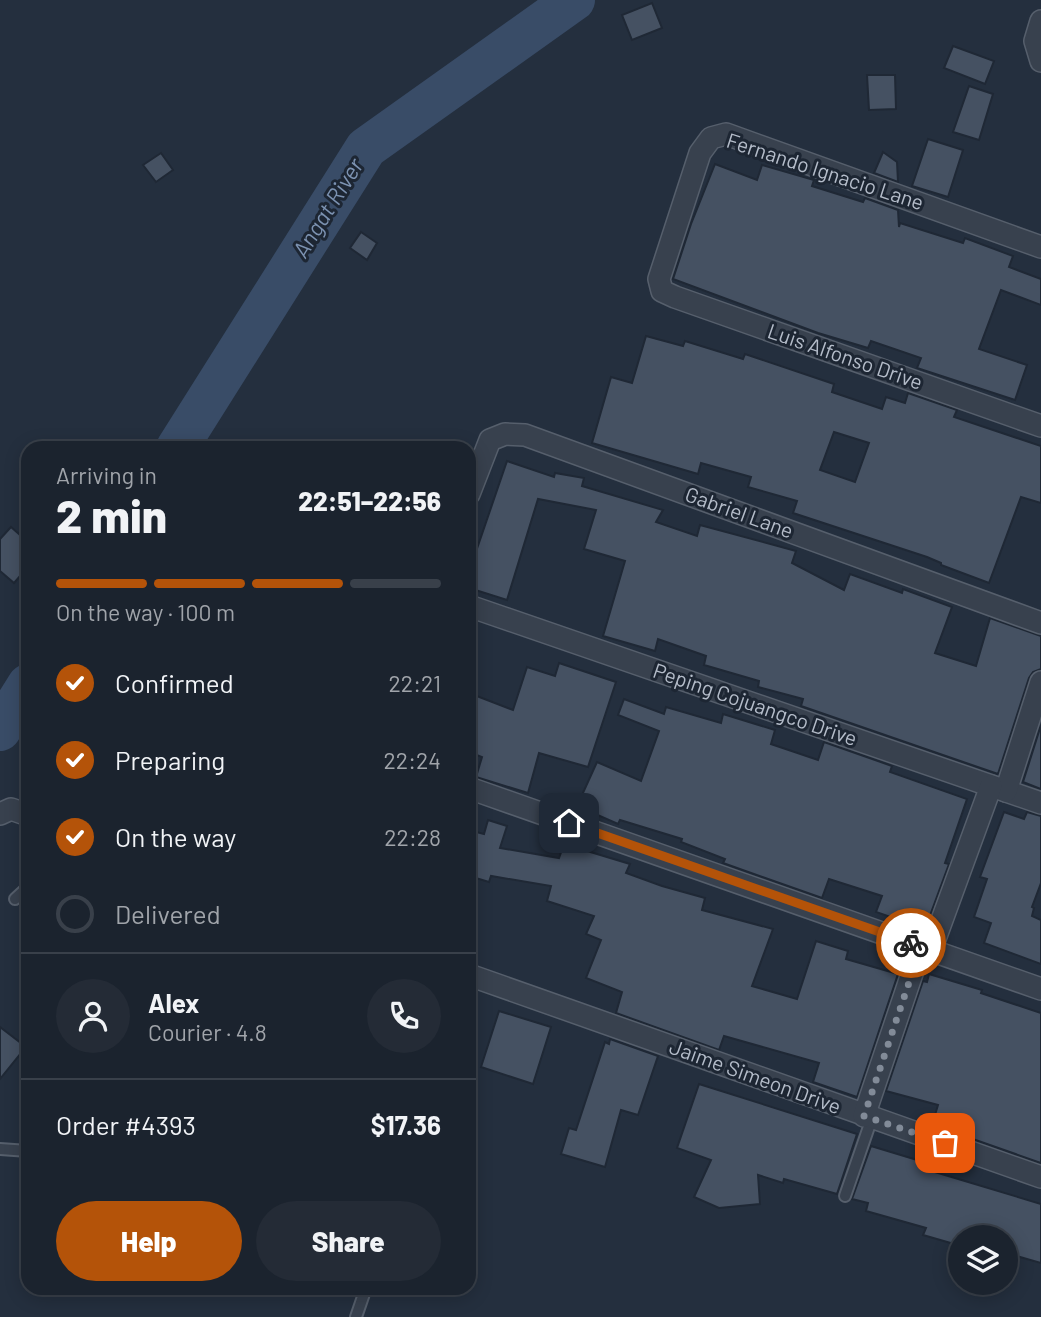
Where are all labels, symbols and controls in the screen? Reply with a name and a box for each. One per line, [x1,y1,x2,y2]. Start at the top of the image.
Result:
street label: Fernando Ignacio Lane [724,127,927,214]
water label: Angat River [286,152,369,262]
street label: Luis Alfonso Drive [765,317,926,394]
text: Arriving in [56,461,157,489]
street label: Gabriel Lane [682,480,797,543]
text: 22:51–22:56 [298,485,441,516]
text: 2 min [56,487,167,542]
text: On the way · 100 m [56,598,235,626]
street label: Peping Cojuangco Drive [650,657,861,750]
icon: check [56,664,94,702]
text: Confirmed [115,667,234,698]
text: 22:21 [388,669,441,697]
icon: check [56,741,94,779]
text: Preparing [115,744,225,775]
text: 22:24 [384,746,441,774]
pin [539,793,599,853]
icon: home [550,804,588,842]
icon: check [56,818,94,856]
text: On the way [115,821,236,852]
text: 22:28 [384,823,441,851]
text: Delivered [115,898,221,929]
courier [876,908,946,978]
icon: bike [892,924,930,962]
button: person [56,979,130,1053]
button: phone [367,979,441,1053]
text: Alex [148,987,199,1018]
text: Courier · 4.8 [148,1018,267,1046]
street label: Jaime Simeon Drive [666,1033,845,1118]
text: Order #4393 [56,1109,196,1140]
text: $17.36 [371,1109,441,1140]
pin [915,1113,975,1173]
icon: bag [926,1124,964,1162]
button: Help [56,1201,242,1281]
button: Share [256,1201,441,1281]
map controls [948,1225,1018,1295]
button: layers [948,1225,1018,1295]

